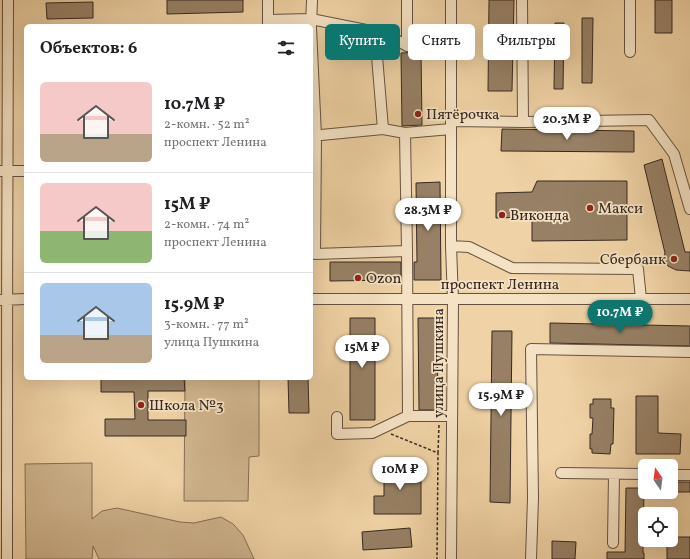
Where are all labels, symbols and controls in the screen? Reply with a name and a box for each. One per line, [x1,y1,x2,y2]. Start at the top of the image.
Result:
chip: Купить [325,24,400,60]
chip: Снять [408,24,475,60]
chip: Фильтры [483,24,570,60]
text: Объектов: 6 [40,37,137,60]
icon: filters [275,37,297,59]
text: 10.7M ₽ [164,93,225,116]
icon: home [72,98,120,146]
place label: Пятёрочка [426,105,500,126]
pin: 20.3M ₽ [530,107,604,141]
marker: Пятёрочка [413,109,423,119]
text: 20.3M ₽ [543,111,591,129]
text: 2-комн. · 52 m² [164,116,250,134]
text: проспект Ленина [164,134,267,152]
text: 15M ₽ [164,193,211,216]
pin: 28.3M ₽ [391,198,465,232]
icon: home [72,199,120,247]
place label: Макси [598,199,643,220]
text: 28.3M ₽ [404,202,452,220]
marker: Макси [585,203,595,213]
place label: Виконда [510,206,569,227]
marker: Виконда [497,210,507,220]
text: 2-комн. · 74 m² [164,216,249,234]
text: проспект Ленина [164,234,267,252]
place label: Сбербанк [600,250,666,271]
marker: Сбербанк [669,254,679,264]
place label: Ozon [366,269,401,290]
marker: Ozon [353,273,363,283]
street label: проспект Ленина [441,275,559,296]
text: 15.9M ₽ [164,293,225,316]
icon: home [72,299,120,347]
pin: 10.7M ₽ [583,300,657,334]
text: 10.7M ₽ [597,304,643,322]
street label: улица Пушкина [429,308,450,418]
text: 3-комн. · 77 m² [164,316,249,334]
text: улица Пушкина [164,334,259,352]
pin: 15M ₽ [334,335,390,369]
text: 15M ₽ [344,339,380,357]
pin: 15.9M ₽ [464,383,538,417]
text: 15.9M ₽ [478,387,524,405]
place label: Школа №3 [149,396,224,417]
marker: Школа №3 [136,400,146,410]
pin: 10M ₽ [372,457,428,491]
north arrow [638,459,678,499]
map controls [638,459,678,547]
text: 10M ₽ [381,461,419,479]
button: locate [638,507,678,547]

